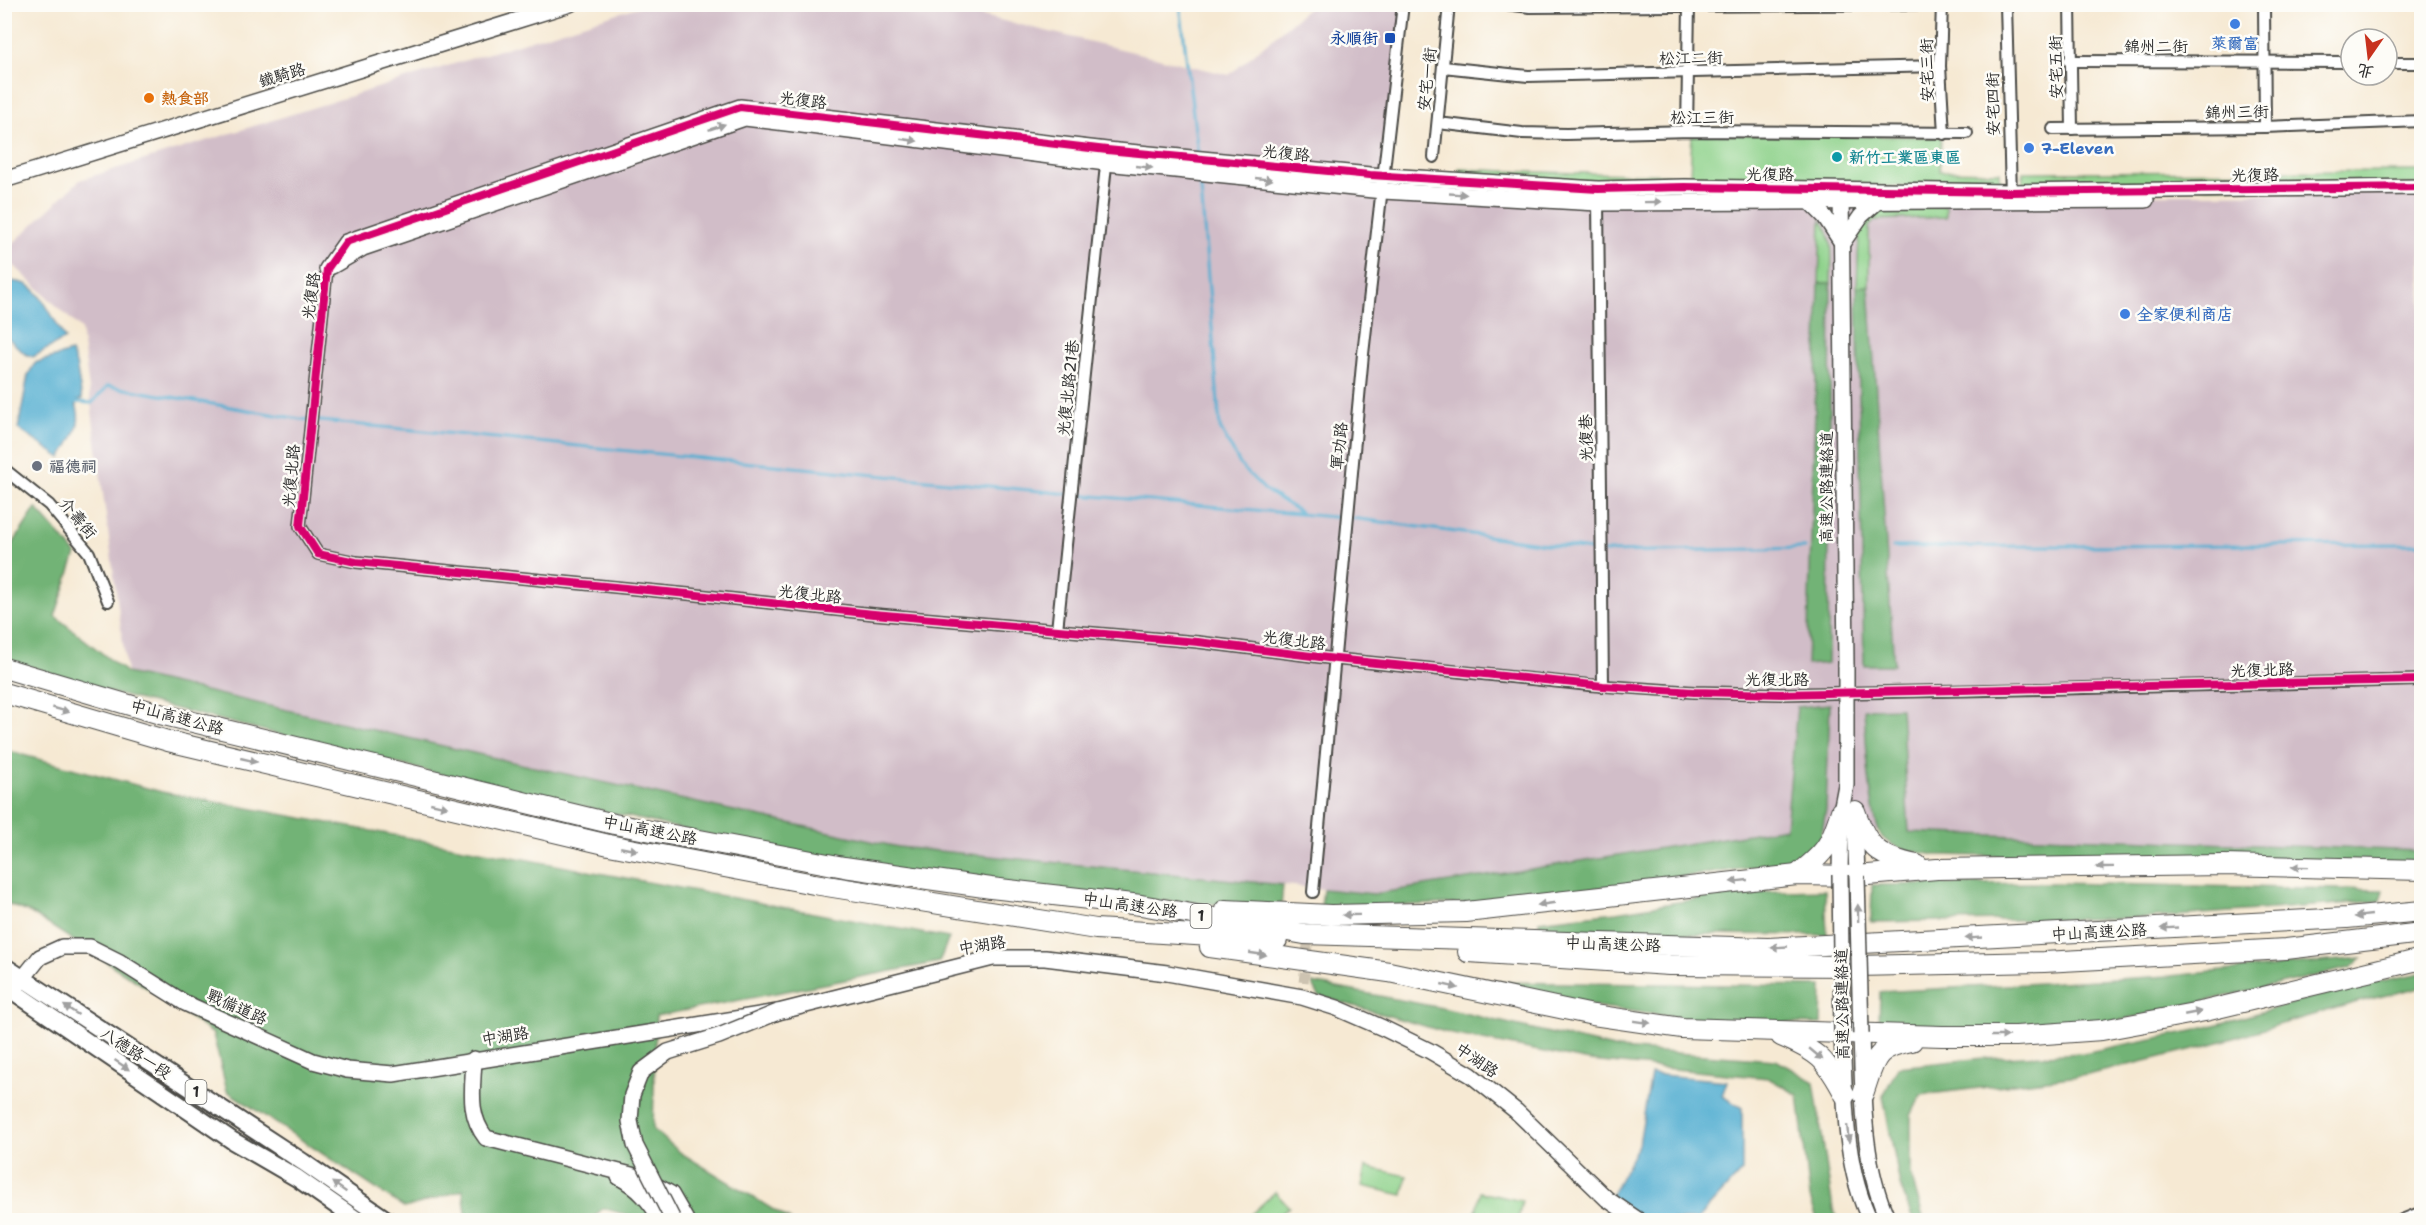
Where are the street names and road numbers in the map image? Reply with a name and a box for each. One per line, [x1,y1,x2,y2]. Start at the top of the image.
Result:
street label: 安宅五街 [2045,35,2067,99]
street label: 錦州二街 [2124,36,2188,57]
street label: 安宅三街 [1916,38,1938,102]
street label: 安宅一街 [1413,46,1441,112]
street label: 松江二街 [1659,47,1723,69]
street label: 鐵騎路 [256,58,308,92]
street label: 安宅四街 [1982,72,2004,136]
street label: 光復路 [778,87,828,113]
street label: 錦州三街 [2205,101,2269,123]
street label: 松江三街 [1670,107,1734,128]
street label: 光復路 [1261,140,1311,166]
street label: 光復路 [1746,164,1794,185]
street label: 光復路 [2231,164,2279,186]
street label: 光復路 [297,271,325,321]
street label: 光復北路21巷 [1052,339,1084,437]
street label: 光復巷 [1575,414,1597,462]
street label: 軍功路 [1326,421,1352,471]
street label: 高速公路連絡道 [1816,431,1837,543]
street label: 光復北路 [278,443,304,509]
street label: 介壽街 [55,493,101,543]
street label: 光復北路 [777,580,843,608]
street label: 光復北路 [1261,626,1327,654]
street label: 光復北路 [2230,658,2294,682]
street label: 光復北路 [1745,669,1809,690]
street label: 中山高速公路 [128,694,226,740]
street label: 中山高速公路 [601,811,699,849]
street label: 中山高速公路 [1081,888,1179,922]
road number: 1 [1190,904,1212,928]
street label: 中山高速公路 [2051,919,2147,945]
street label: 中湖路 [957,931,1007,959]
street label: 中山高速公路 [1565,932,1661,956]
street label: 高速公路連絡道 [1831,948,1853,1060]
street label: 戰備道路 [203,984,271,1030]
street label: 八德路一段 [97,1022,175,1084]
street label: 中湖路 [480,1022,530,1050]
street label: 中湖路 [1451,1038,1503,1082]
road number: 1 [186,1080,206,1104]

